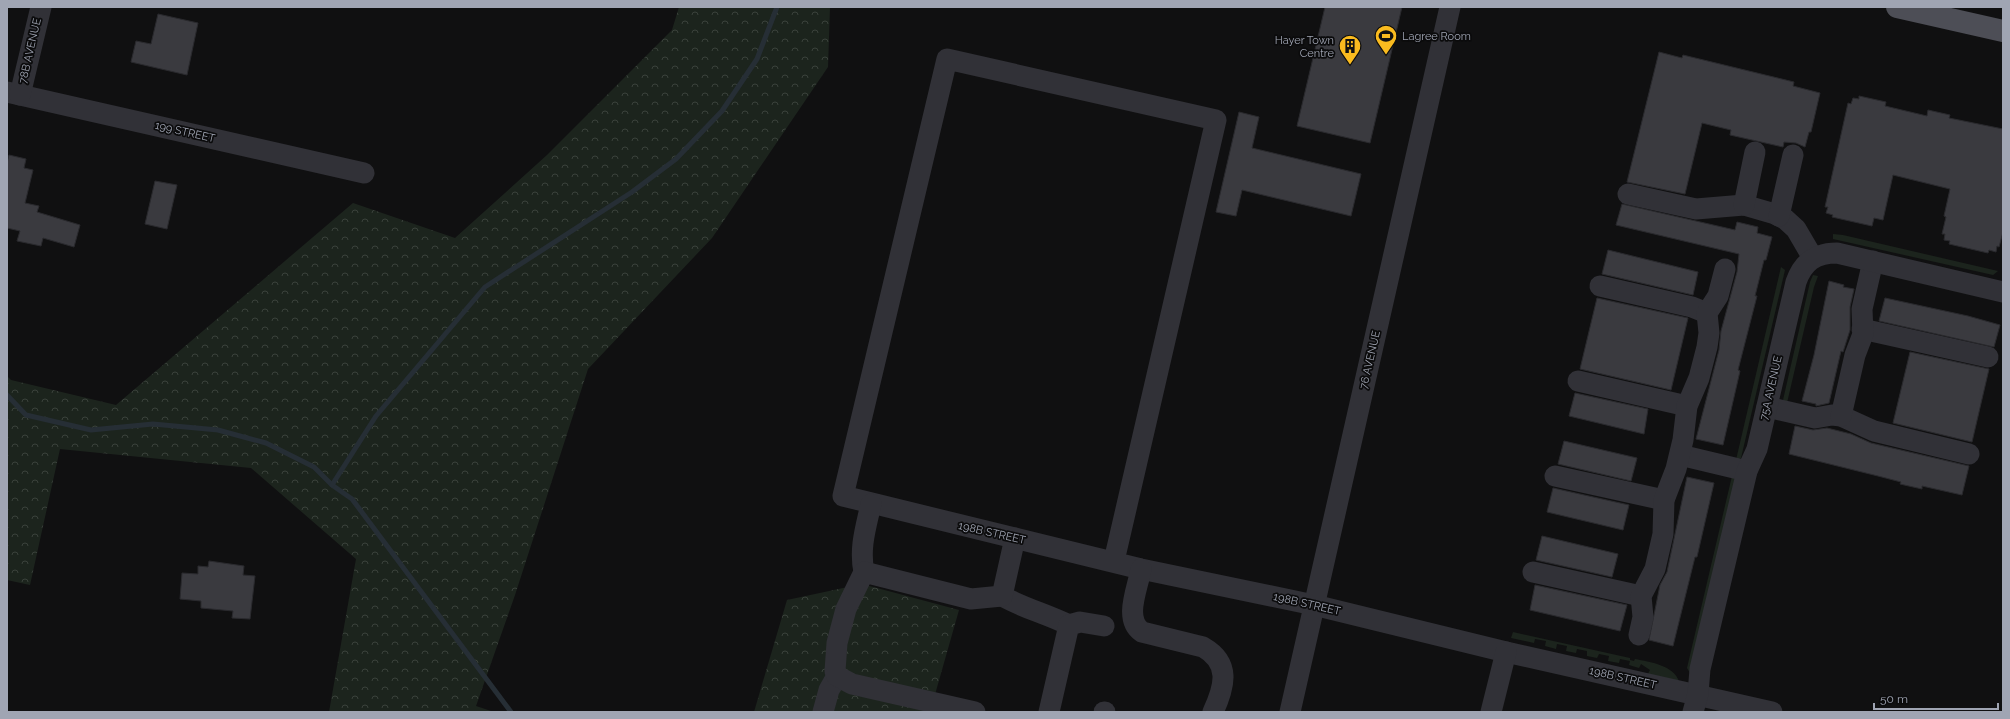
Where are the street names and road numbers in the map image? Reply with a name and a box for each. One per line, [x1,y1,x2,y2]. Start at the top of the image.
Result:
street label: 78B AVENUE [16,17,44,85]
street label: 199 STREET [154,119,216,145]
street label: 76 AVENUE [1357,329,1383,390]
street label: 75A AVENUE [1757,354,1785,421]
street label: 198B STREET [957,519,1027,547]
street label: 198B STREET [1272,590,1342,618]
street label: 198B STREET [1588,664,1658,692]

